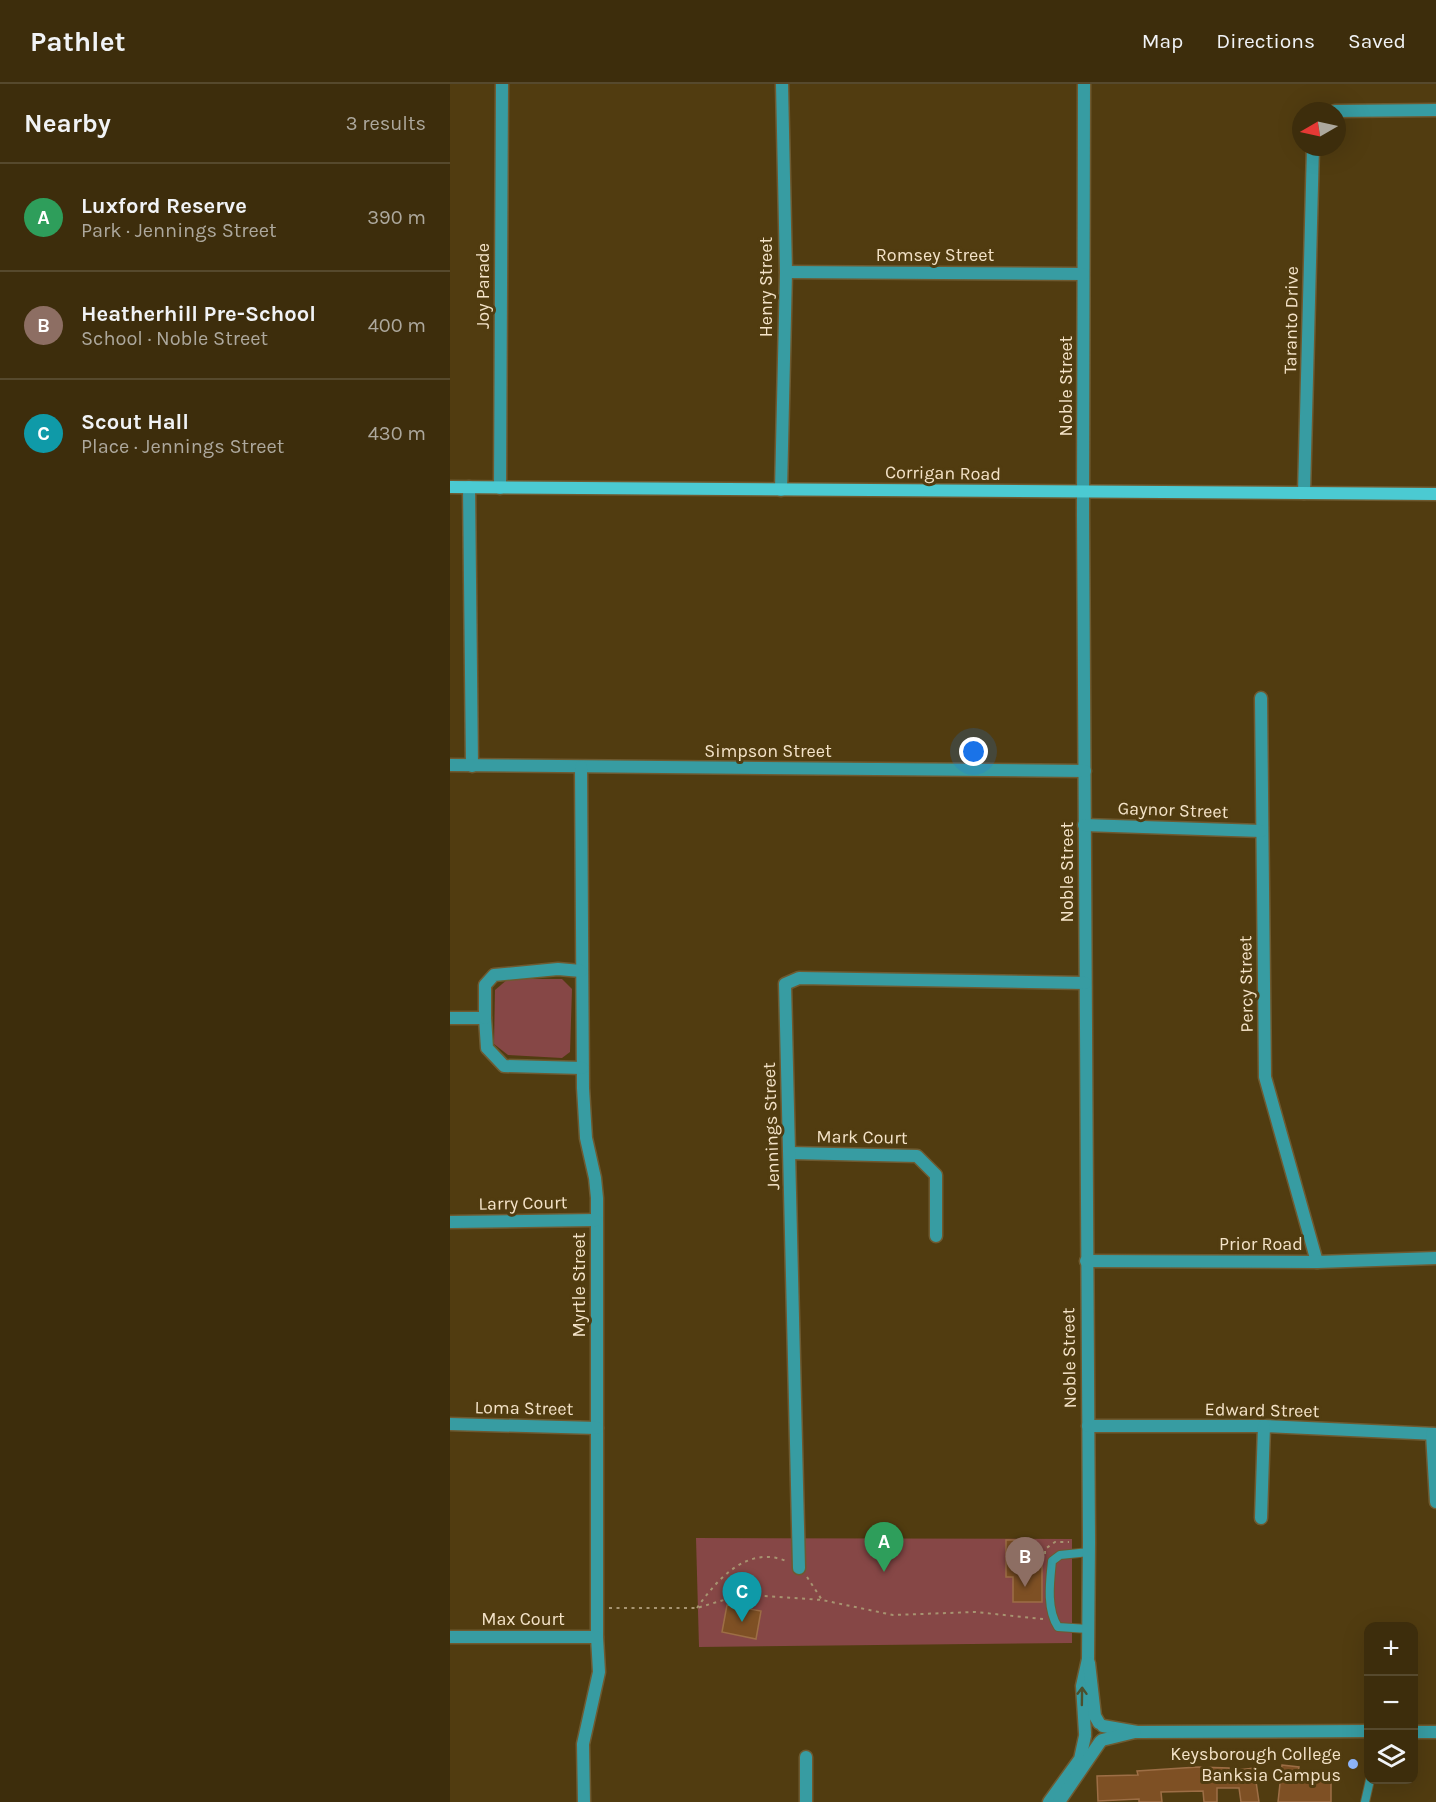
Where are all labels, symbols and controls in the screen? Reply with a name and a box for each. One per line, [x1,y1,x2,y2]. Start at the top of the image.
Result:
text: Pathlet [30,25,126,58]
text: Map [1142,29,1183,53]
text: Directions [1216,29,1315,53]
text: Saved [1348,29,1406,53]
north arrow [1292,102,1346,156]
text: Nearby [24,108,111,139]
text: 3 results [346,112,426,135]
text: Luxford Reserve [81,193,247,219]
text: A [37,206,50,229]
text: 390 m [367,206,426,229]
text: Park · Jennings Street [81,219,277,242]
street label: Henry Street [755,236,777,337]
street label: Joy Parade [472,243,494,329]
street label: Romsey Street [876,244,994,266]
street label: Taranto Drive [1279,266,1303,374]
text: Heatherhill Pre-School [81,301,316,327]
text: B [37,314,50,337]
text: 400 m [368,314,426,337]
text: School · Noble Street [81,327,268,350]
street label: Noble Street [1055,335,1077,436]
text: Scout Hall [81,409,189,435]
text: C [37,422,50,445]
text: 430 m [368,422,426,445]
text: Place · Jennings Street [81,435,284,458]
street label: Corrigan Road [885,461,1001,485]
your location [959,737,988,766]
street label: Simpson Street [704,740,832,762]
street label: Gaynor Street [1117,797,1229,823]
street label: Noble Street [1056,821,1078,922]
street label: Percy Street [1234,935,1258,1033]
street label: Jennings Street [758,1062,784,1190]
street label: Mark Court [816,1125,908,1149]
street label: Larry Court [478,1191,568,1215]
street label: Myrtle Street [568,1232,590,1337]
street label: Prior Road [1219,1233,1303,1255]
street label: Noble Street [1057,1307,1081,1409]
street label: Loma Street [474,1396,574,1420]
street label: Edward Street [1205,1398,1320,1422]
pin: A [864,1522,904,1572]
pin: B [1006,1538,1044,1587]
pin: C [722,1572,762,1622]
street label: Max Court [481,1608,565,1630]
map controls [1364,1622,1418,1784]
button: + [1364,1622,1418,1676]
button: − [1364,1676,1418,1730]
one-way arrow [1077,1687,1088,1707]
button: layers [1364,1730,1418,1784]
place label: Keysborough College Banksia Campus [1170,1743,1341,1786]
marker: Keysborough College Banksia Campus [1346,1757,1360,1771]

